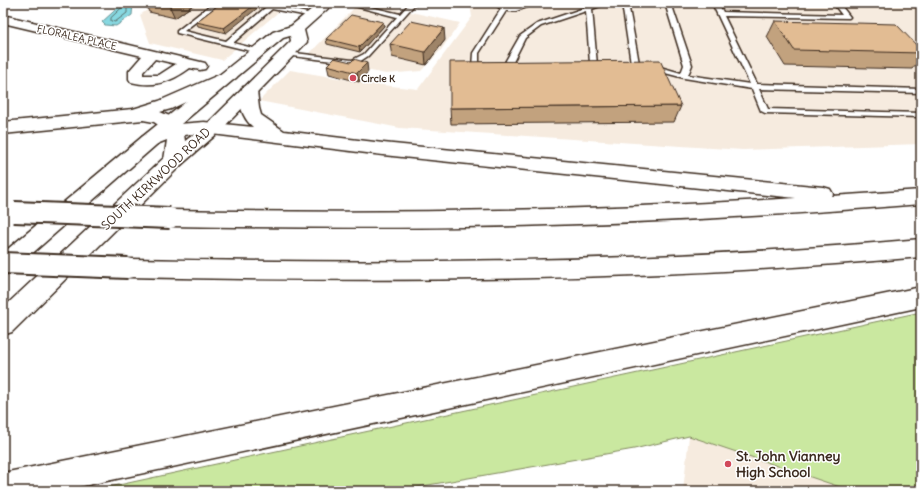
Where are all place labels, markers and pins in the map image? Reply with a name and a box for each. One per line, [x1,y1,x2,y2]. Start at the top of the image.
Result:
place label: Circle K [361,72,396,85]
marker: Circle K [348,73,358,83]
place label: St. John Vianney High School [736,447,841,481]
marker: St. John Vianney High School [723,459,733,469]

